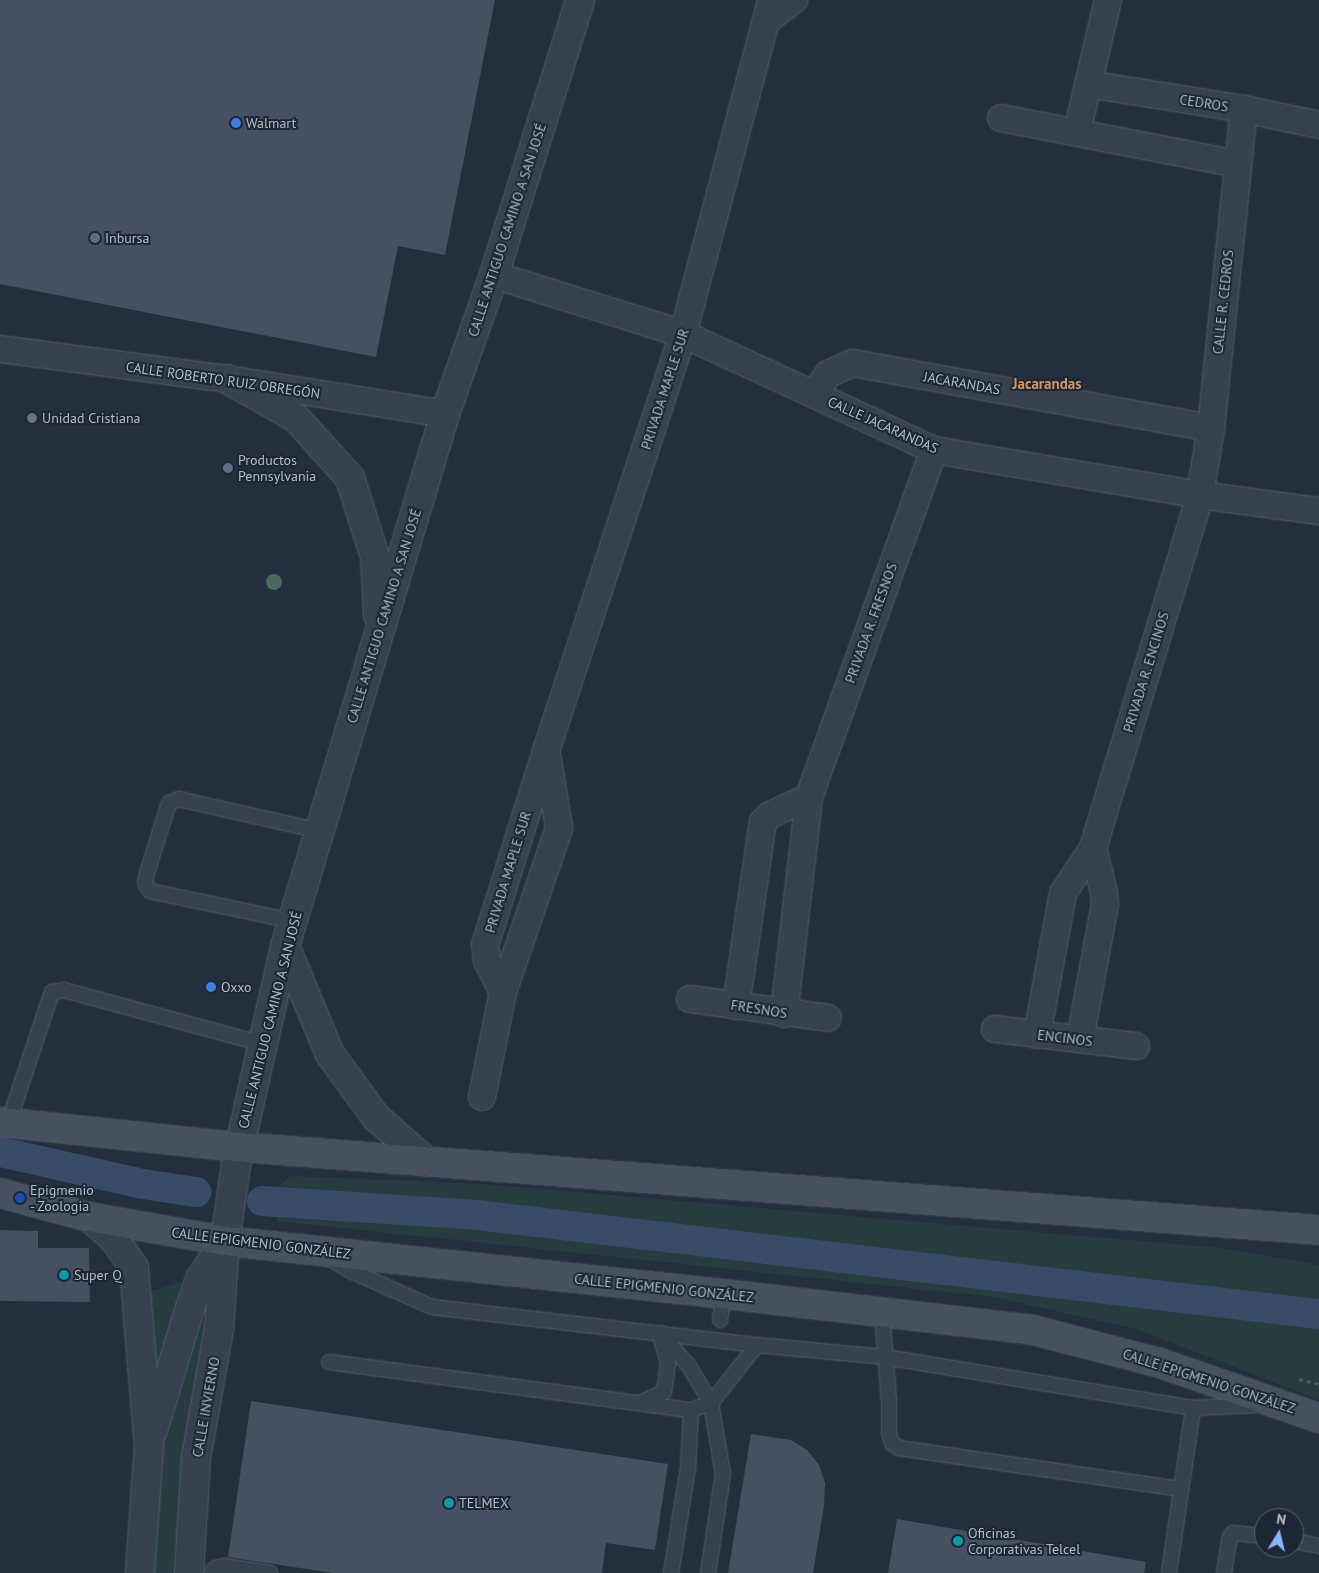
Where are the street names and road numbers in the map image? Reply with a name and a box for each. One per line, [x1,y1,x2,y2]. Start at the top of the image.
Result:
street label: CEDROS [1178,91,1230,115]
street label: CALLE ANTIGUO CAMINO A SAN JOSÉ [464,120,550,340]
street label: CALLE R. CEDROS [1209,248,1237,356]
street label: PRIVADA MAPLE SUR [637,326,693,452]
street label: CALLE ROBERTO RUIZ OBREGÓN [125,358,321,402]
street label: JACARANDAS [922,368,1002,398]
street label: CALLE JACARANDAS [825,393,941,457]
street label: CALLE ANTIGUO CAMINO A SAN JOSÉ [343,506,425,726]
street label: PRIVADA R. FRESNOS [841,560,901,686]
street label: PRIVADA R. ENCINOS [1119,609,1173,735]
street label: PRIVADA MAPLE SUR [481,809,535,935]
street label: CALLE ANTIGUO CAMINO A SAN JOSÉ [235,909,305,1131]
street label: FRESNOS [730,996,788,1022]
street label: ENCINOS [1036,1026,1094,1050]
street label: CALLE EPIGMENIO GONZÁLEZ [170,1224,352,1262]
street label: CALLE EPIGMENIO GONZÁLEZ [573,1270,755,1306]
street label: CALLE EPIGMENIO GONZÁLEZ [1121,1345,1297,1417]
street label: CALLE INVIERNO [189,1355,223,1459]

